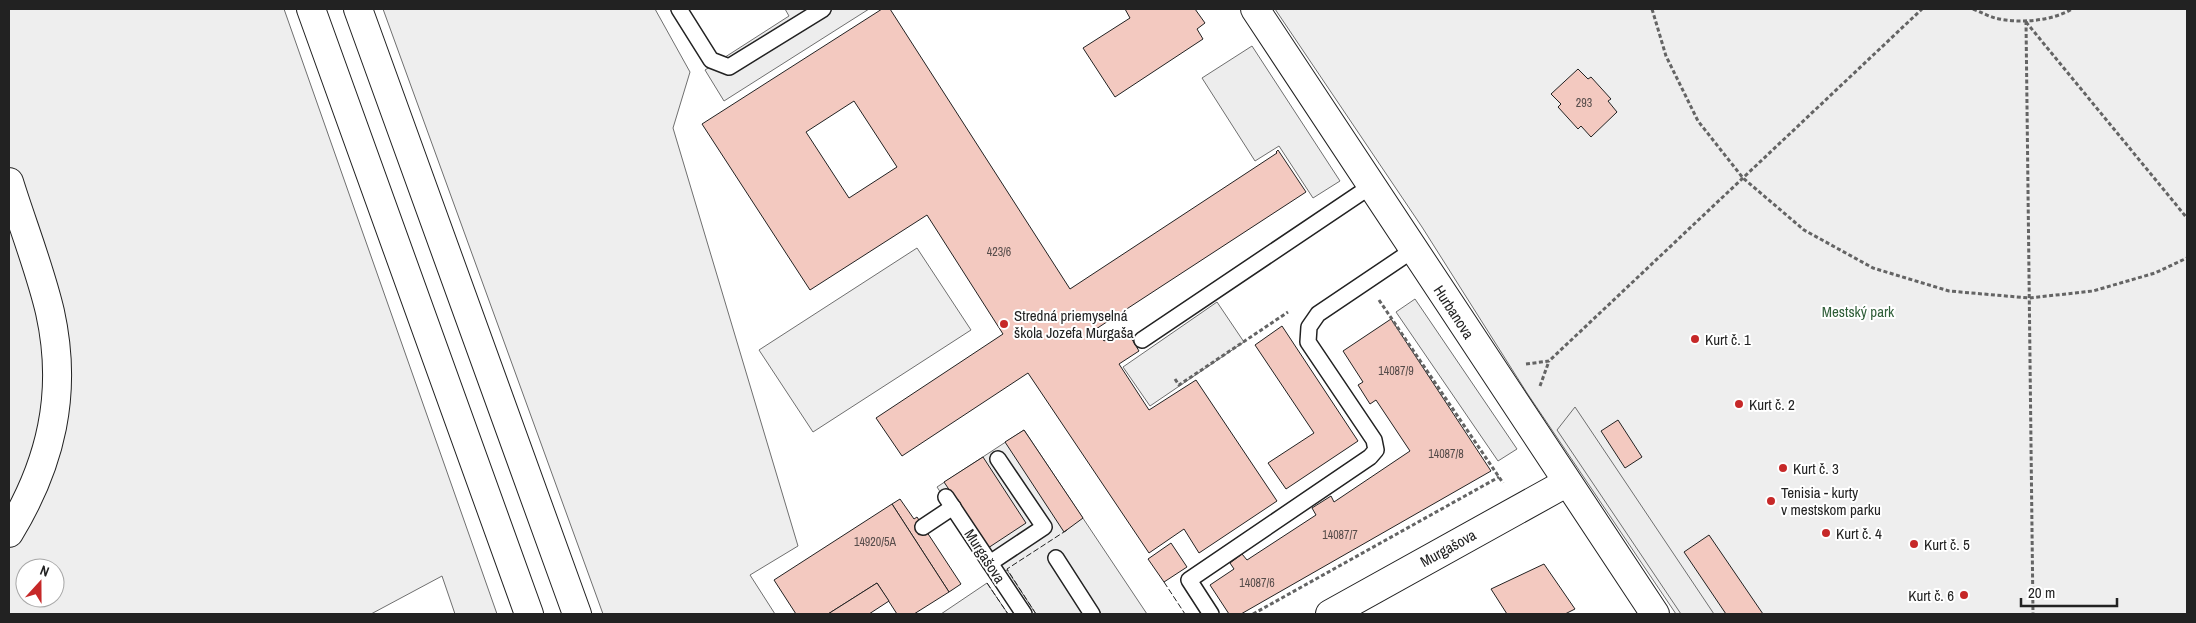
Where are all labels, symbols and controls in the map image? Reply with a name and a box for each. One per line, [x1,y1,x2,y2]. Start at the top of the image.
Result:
house number: 293 [1576,95,1592,111]
house number: 423/6 [987,244,1011,260]
street label: Hurbanova [1429,281,1479,343]
park label: Mestský park [1822,301,1895,322]
place label: Stredná priemyselná škola Jozefa Murgaša [1014,305,1134,343]
marker: Stredná priemyselná škola Jozefa Murgaša [998,318,1010,330]
place label: Kurt č. 1 [1705,329,1751,350]
marker: Kurt č. 1 [1689,333,1701,345]
house number: 14087/9 [1378,363,1414,379]
place label: Kurt č. 2 [1749,394,1795,415]
marker: Kurt č. 2 [1733,398,1745,410]
house number: 14087/8 [1428,446,1464,462]
place label: Kurt č. 3 [1793,458,1839,479]
marker: Kurt č. 3 [1777,462,1789,474]
place label: Tenisia - kurty v mestskom parku [1781,482,1881,520]
marker: Tenisia - kurty v mestskom parku [1765,495,1777,507]
place label: Kurt č. 4 [1836,523,1882,544]
street label: Murgašova [1416,524,1480,572]
street label: Murgašova [960,525,1010,587]
house number: 14087/7 [1322,527,1358,543]
marker: Kurt č. 4 [1820,527,1832,539]
house number: 14920/5A [854,534,896,550]
place label: Kurt č. 5 [1924,534,1970,555]
marker: Kurt č. 5 [1908,538,1920,550]
north arrow [15,558,65,608]
text: N [38,561,52,581]
house number: 14087/6 [1239,575,1275,591]
scale bar [2021,576,2117,608]
text: 20 m [2028,582,2055,603]
place label: Kurt č. 6 [1908,585,1954,606]
marker: Kurt č. 6 [1958,589,1970,601]

